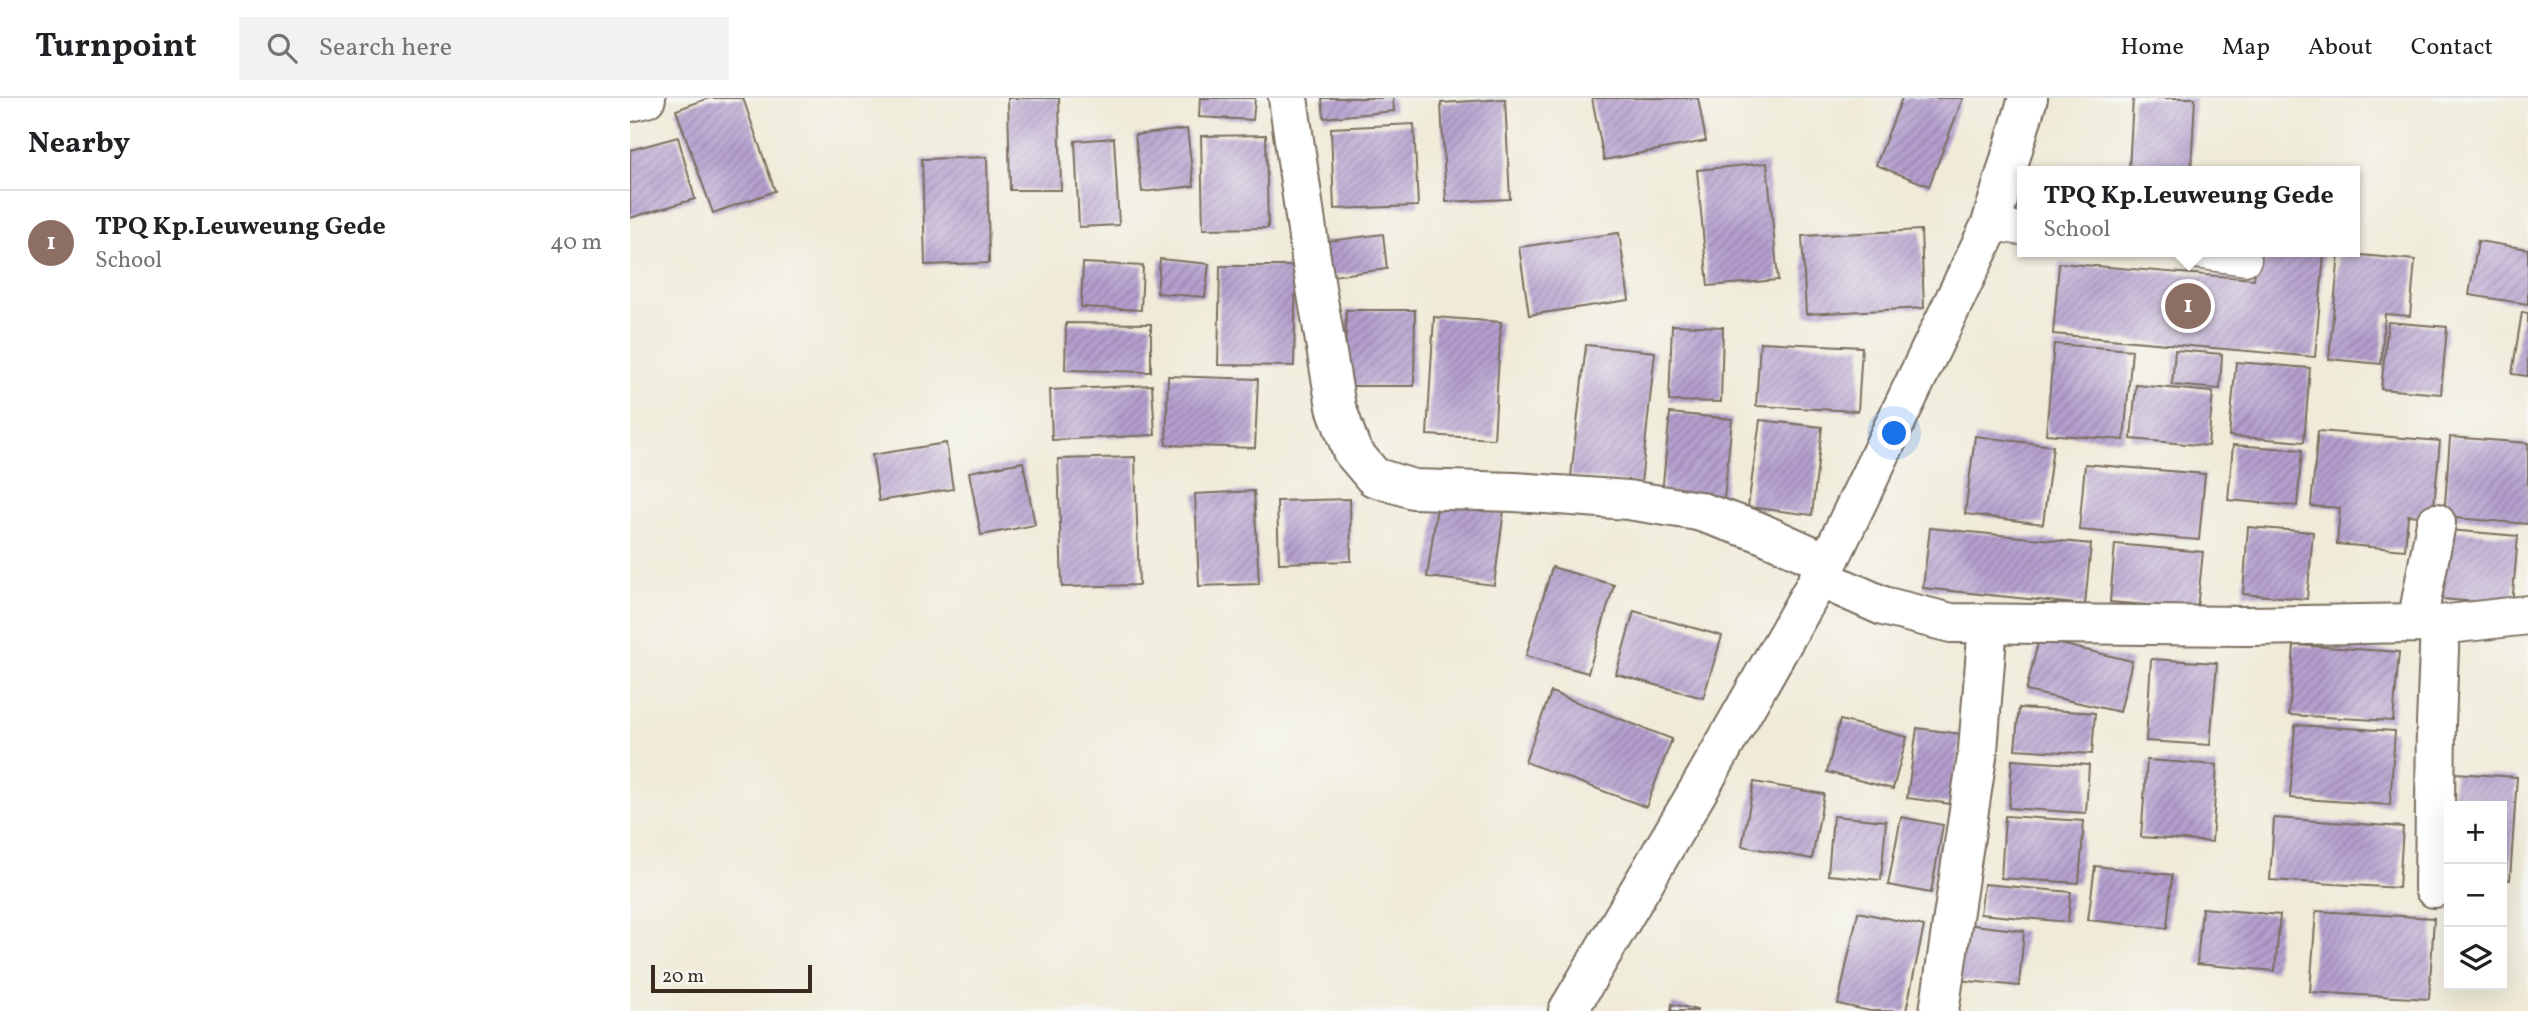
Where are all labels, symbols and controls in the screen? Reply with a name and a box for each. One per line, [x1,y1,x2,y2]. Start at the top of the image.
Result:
search box [239,17,729,80]
text: Turnpoint [35,25,197,71]
icon: search [263,29,301,67]
text: Search here [319,30,452,66]
text: Home [2120,31,2184,65]
text: Map [2222,31,2270,65]
text: About [2308,31,2373,65]
text: Contact [2411,31,2493,65]
text: Nearby [28,123,130,165]
popup [2017,166,2360,257]
text: TPQ Kp.Leuweung Gede [2043,178,2334,214]
text: TPQ Kp.Leuweung Gede [95,209,386,245]
text: School [2043,214,2110,246]
text: 1 [46,227,56,259]
text: 40 m [550,227,602,259]
text: School [95,245,162,277]
pin: 1 [2165,280,2211,332]
your location [1877,416,1911,450]
map controls [2444,801,2507,990]
button: + [2444,801,2507,864]
button: − [2444,864,2507,927]
button: layers [2444,927,2507,990]
scale bar [651,962,812,994]
text: 20 m [662,964,704,990]

